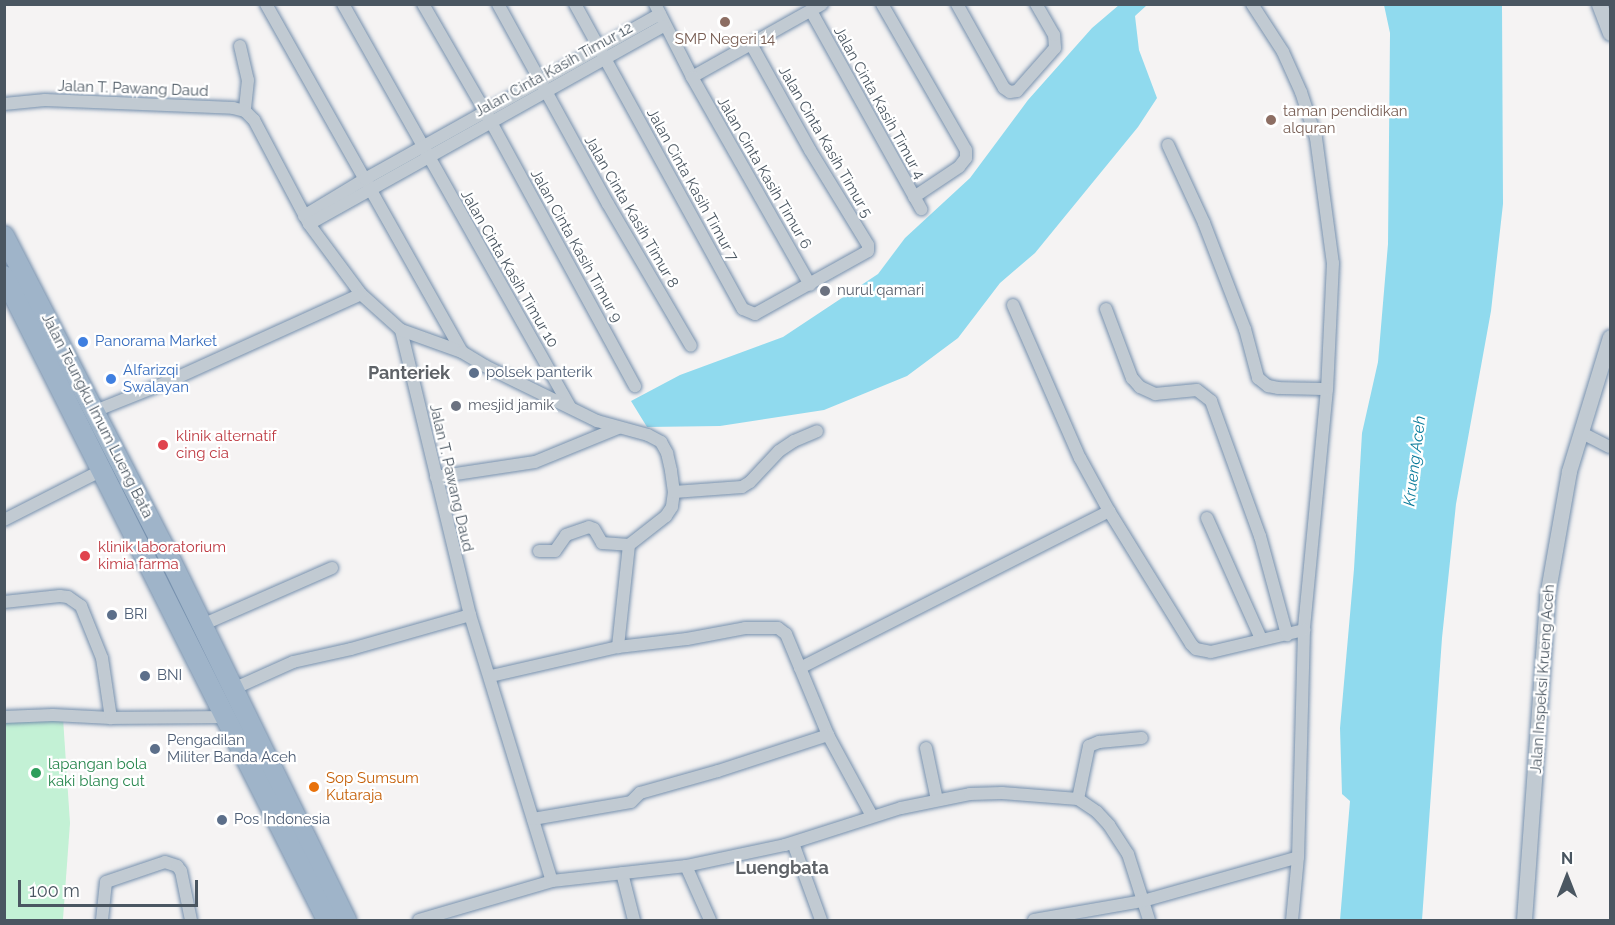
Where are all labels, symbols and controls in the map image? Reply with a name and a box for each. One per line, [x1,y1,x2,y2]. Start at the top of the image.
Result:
marker: SMP Negeri 14 [718,15,732,29]
street label: Jalan Cinta Kasih Timur 12 [471,19,637,121]
street label: Jalan Cinta Kasih Timur 4 [829,23,929,183]
place label: SMP Negeri 14 [675,31,775,49]
street label: Jalan Cinta Kasih Timur 5 [774,63,876,221]
street label: Jalan T. Pawang Daud [57,77,209,101]
street label: Jalan Cinta Kasih Timur 6 [713,93,815,253]
place label: taman pendidikan alquran [1283,102,1408,137]
street label: Jalan Cinta Kasih Timur 7 [642,105,742,265]
marker: taman pendidikan alquran [1264,113,1278,127]
street label: Jalan Cinta Kasih Timur 8 [580,132,682,292]
street label: Jalan Cinta Kasih Timur 9 [526,166,626,326]
street label: Jalan Cinta Kasih Timur 10 [456,187,562,351]
place label: nurul qamari [837,282,925,300]
marker: nurul qamari [818,284,832,298]
street label: Jalan Teungku Imum Lueng Bata [37,311,157,521]
place label: Panorama Market [95,333,217,351]
marker: Panorama Market [76,335,90,349]
place label: Alfarizqi Swalayan [123,361,189,396]
district label: Panteriek [368,362,450,384]
place label: polsek panterik [486,364,592,382]
marker: polsek panterik [467,366,481,380]
marker: Alfarizqi Swalayan [104,372,118,386]
place label: mesjid jamik [468,397,554,415]
marker: mesjid jamik [449,399,463,413]
street label: Jalan T. Pawang Daud [425,402,477,554]
water label: Krueng Aceh [1400,414,1430,508]
place label: klinik alternatif cing cia [176,427,276,462]
marker: klinik alternatif cing cia [154,436,172,454]
place label: klinik laboratorium kimia farma [98,538,226,573]
marker: klinik laboratorium kimia farma [76,547,94,565]
street label: Jalan Inspeksi Krueng Aceh [1527,583,1559,775]
place label: BRI [124,606,148,624]
marker: BRI [105,608,119,622]
place label: BNI [157,667,182,685]
marker: BNI [138,669,152,683]
place label: Pengadilan Militer Banda Aceh [167,731,297,766]
marker: Pengadilan Militer Banda Aceh [148,742,162,756]
place label: lapangan bola kaki blang cut [48,755,147,790]
marker: lapangan bola kaki blang cut [29,766,43,780]
place label: Sop Sumsum Kutaraja [326,769,419,804]
marker: Sop Sumsum Kutaraja [307,780,321,794]
place label: Pos Indonesia [234,811,330,829]
marker: Pos Indonesia [215,813,229,827]
north arrow [1537,847,1597,907]
text: N [1561,849,1573,868]
district label: Luengbata [735,857,829,879]
scale bar [21,868,201,906]
text: 100 m [29,880,80,901]

